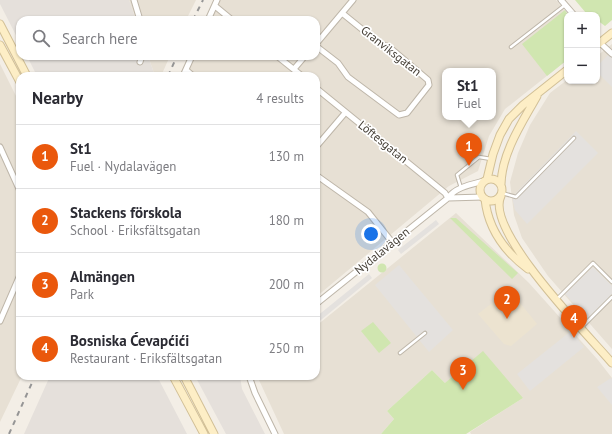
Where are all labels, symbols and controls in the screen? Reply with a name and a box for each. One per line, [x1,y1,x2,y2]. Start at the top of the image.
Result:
map controls [564,12,600,84]
button: + [564,12,600,48]
search box [16,16,320,60]
street label: Granviksgatan [358,22,425,79]
icon: search [30,27,52,49]
text: Search here [62,29,138,48]
button: − [564,48,600,84]
popup [442,68,496,120]
text: St1 [457,76,479,95]
text: Nearby [32,87,83,109]
text: 4 results [256,90,304,107]
text: Fuel [457,95,481,112]
street label: Löftesgatan [355,117,411,166]
pin: 1 [456,133,482,166]
text: St1 [70,139,92,158]
text: 1 [41,148,49,165]
text: 130 m [269,148,304,165]
text: Fuel · Nydalavägen [70,158,176,175]
text: Stackens förskola [70,203,182,222]
text: 2 [41,212,49,229]
text: 180 m [269,212,304,229]
text: School · Eriksfältsgatan [70,222,200,239]
street label: Nydalavägen [351,224,412,277]
your location [361,224,381,244]
text: Almängen [70,267,135,286]
text: 3 [41,276,49,293]
text: 200 m [269,276,304,293]
text: Park [70,286,94,303]
pin: 2 [494,286,520,319]
pin: 4 [561,305,587,338]
text: Bosniska Ćevapćići [70,331,189,350]
text: 4 [41,340,49,357]
text: 250 m [269,340,304,357]
text: Restaurant · Eriksfältsgatan [70,350,222,367]
pin: 3 [450,357,476,390]

